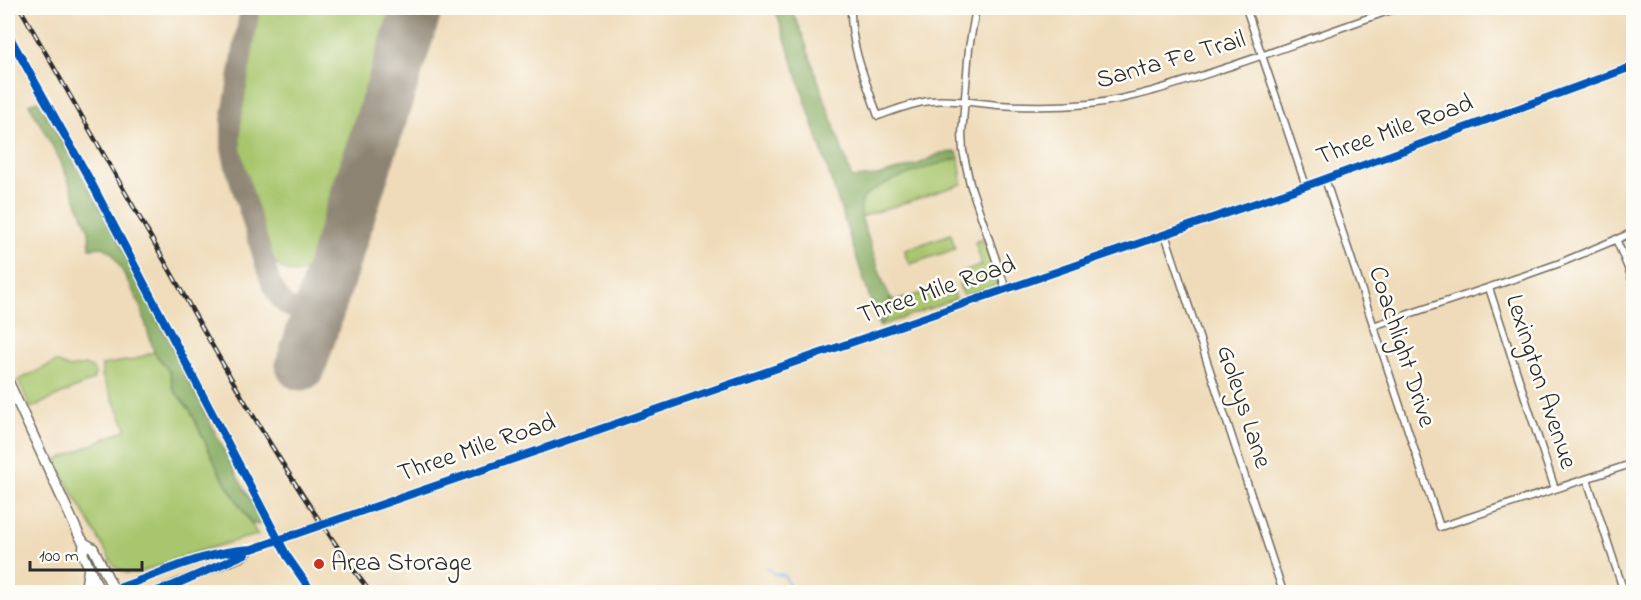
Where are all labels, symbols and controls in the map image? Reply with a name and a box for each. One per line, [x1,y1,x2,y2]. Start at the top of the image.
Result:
street label: Santa Fe Trail [1092,22,1250,100]
street label: Three Mile Road [1311,85,1479,177]
street label: Three Mile Road [853,246,1021,336]
street label: Coachlight Drive [1357,262,1445,433]
street label: Lexington Avenue [1494,290,1586,474]
street label: Goleys Lane [1205,341,1281,474]
street label: Three Mile Road [393,404,561,494]
scale bar [30,534,142,572]
text: 100 m [39,544,79,570]
place label: Area Storage [331,545,472,583]
marker: Area Storage [312,557,326,571]

